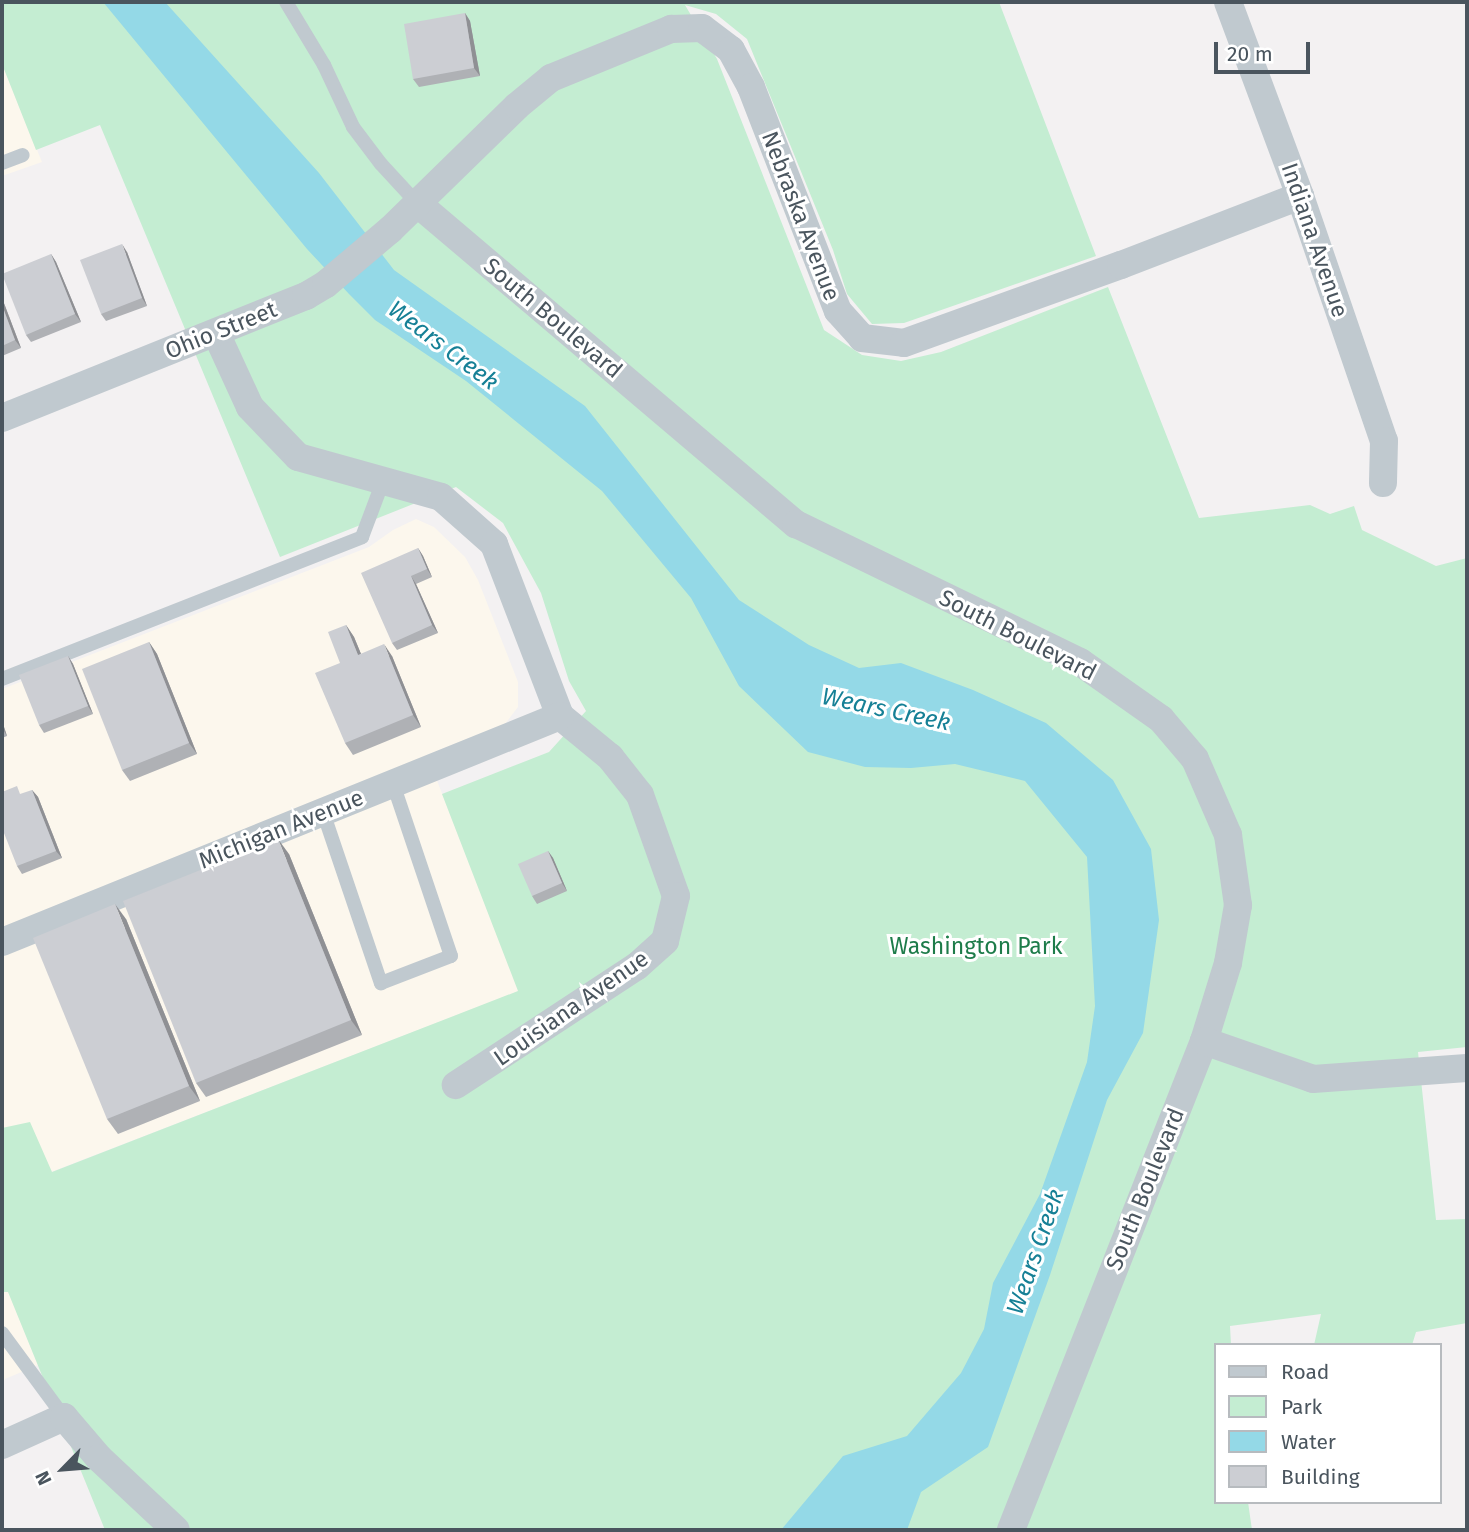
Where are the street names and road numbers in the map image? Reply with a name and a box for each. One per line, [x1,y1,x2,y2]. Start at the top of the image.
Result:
street label: Nebraska Avenue [756,127,846,305]
street label: Indiana Avenue [1276,159,1354,321]
street label: South Boulevard [478,252,628,384]
street label: Ohio Street [161,295,281,365]
street label: South Boulevard [935,584,1101,686]
street label: Michigan Avenue [195,783,367,875]
street label: Louisiana Avenue [488,944,654,1072]
street label: South Boulevard [1100,1104,1190,1274]

